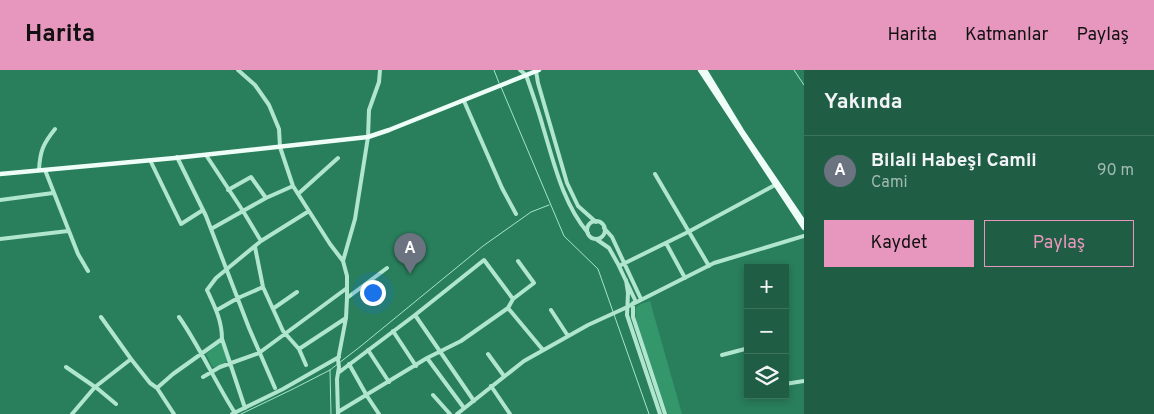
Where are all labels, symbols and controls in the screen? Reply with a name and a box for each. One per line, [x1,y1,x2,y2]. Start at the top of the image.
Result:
text: Harita [25,20,95,50]
text: Harita [888,24,937,47]
text: Katmanlar [965,24,1048,47]
text: Paylaş [1076,24,1129,47]
text: Yakında [824,89,903,116]
text: Bilali Habeşi Camii [871,149,1037,173]
text: A [834,161,846,181]
text: 90 m [1097,161,1134,181]
text: Cami [871,173,908,193]
button: Kaydet [824,220,974,267]
button: Paylaş [984,220,1134,267]
pin: A [394,233,426,274]
map controls [744,264,789,399]
button: + [744,264,789,309]
your location [360,280,386,306]
button: − [744,309,789,354]
button: layers [744,354,789,399]

